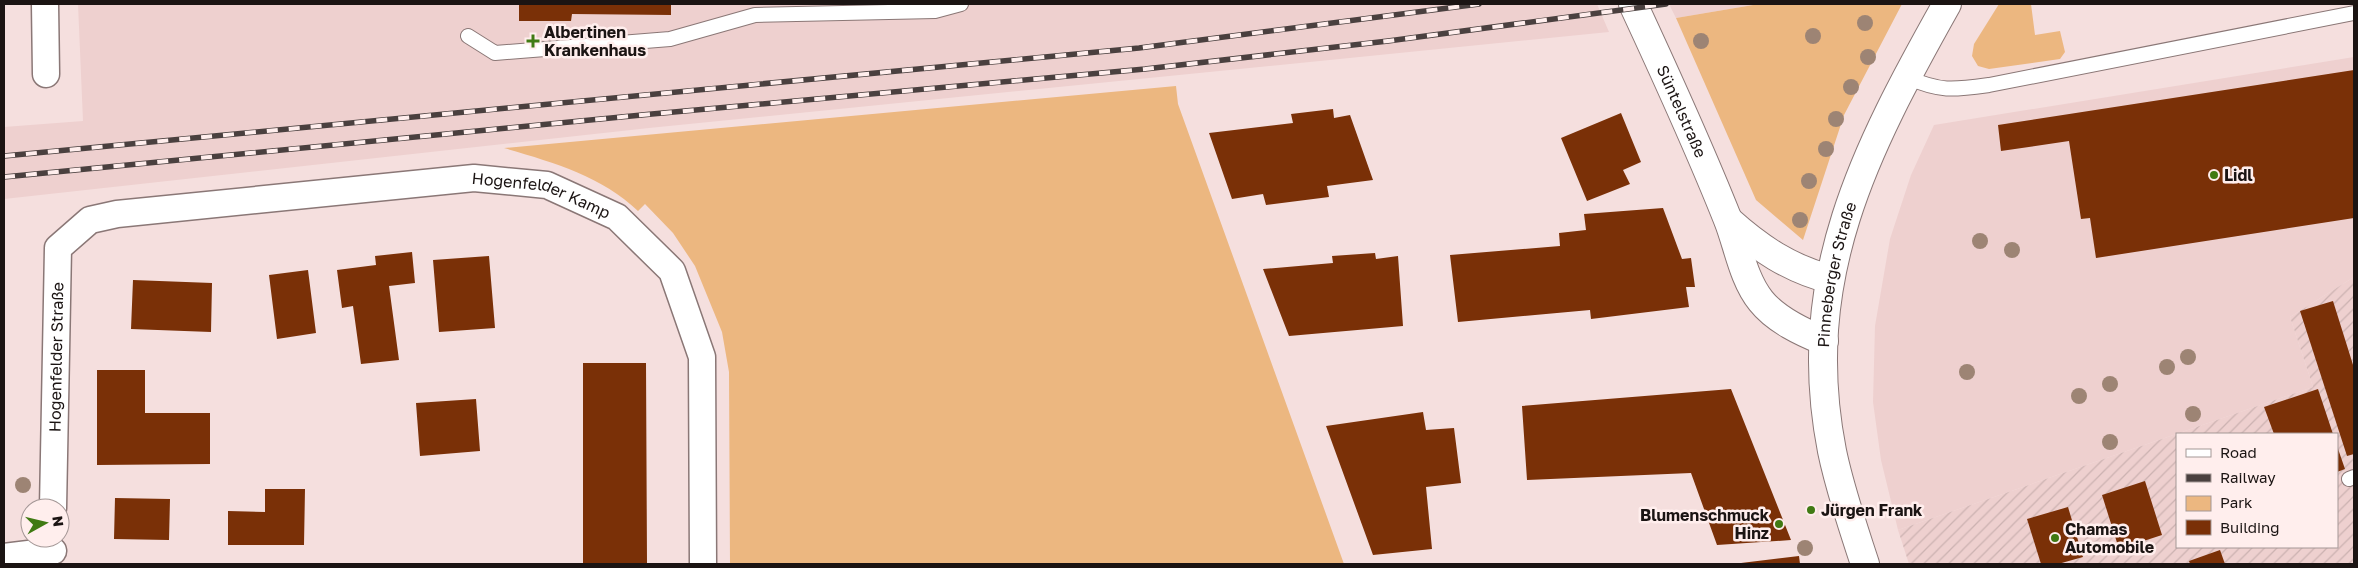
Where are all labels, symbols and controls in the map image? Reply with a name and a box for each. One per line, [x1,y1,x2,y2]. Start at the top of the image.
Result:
place label: Albertinen Krankenhaus [544,22,646,60]
marker: Albertinen Krankenhaus [526,34,540,48]
street label: Süntelstraße [1653,62,1711,161]
place label: Lidl [2224,165,2253,185]
street label: Hogenfelder Kamp [471,168,614,223]
marker: Lidl [2208,169,2220,181]
street label: Pinneberger Straße [1813,199,1860,348]
street label: Hogenfelder Straße [44,282,67,432]
legend [2176,433,2338,548]
text: Road [2220,443,2257,461]
text: Railway [2220,468,2276,486]
text: Park [2220,493,2253,511]
north arrow [20,498,70,548]
place label: Jürgen Frank [1821,500,1923,520]
marker: Jürgen Frank [1805,504,1817,516]
place label: Blumenschmuck Hinz [1640,505,1770,543]
text: N [49,515,68,528]
marker: Blumenschmuck Hinz [1773,518,1785,530]
text: Building [2220,518,2280,536]
place label: Chamas Automobile [2065,519,2154,557]
marker: Chamas Automobile [2049,532,2061,544]

